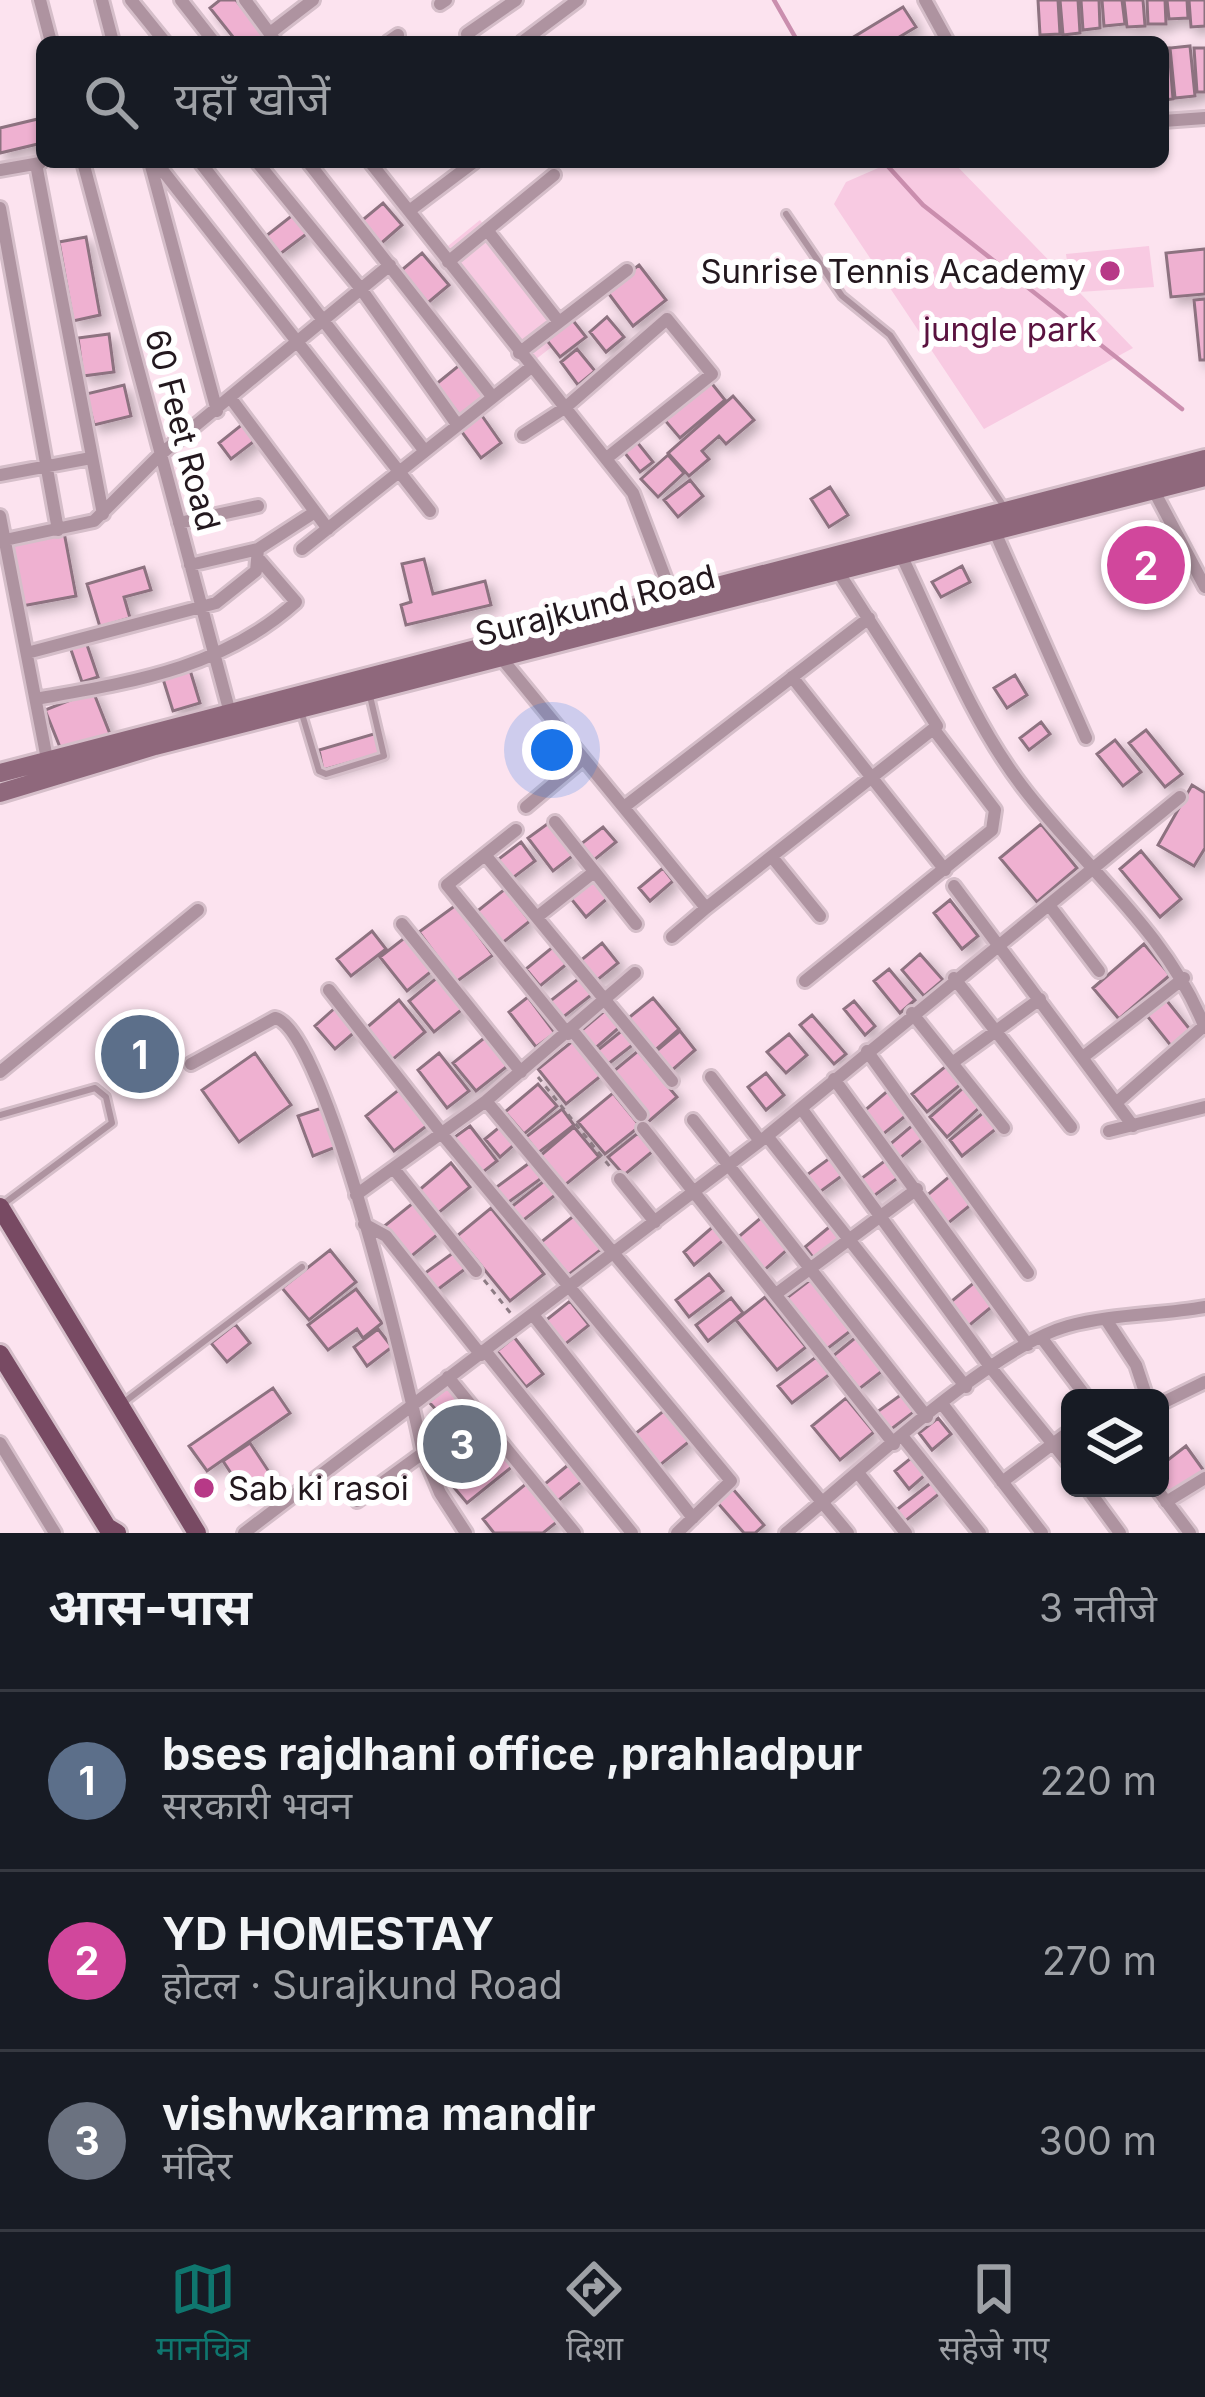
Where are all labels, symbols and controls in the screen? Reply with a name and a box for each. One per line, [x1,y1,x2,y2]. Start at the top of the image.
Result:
search box [36,36,1169,168]
icon: search [78,69,144,135]
text: यहाँ खोजें [174,71,330,126]
place label: Sunrise Tennis Academy [700,251,1086,291]
marker: Sunrise Tennis Academy [1097,258,1123,284]
park label: jungle park [922,309,1097,349]
street label: 60 Feet Road [137,325,229,535]
pin: 2 [1107,520,1185,610]
street label: Surajkund Road [471,556,719,654]
your location [522,720,582,780]
pin: 1 [101,1009,179,1099]
map controls [1061,1389,1169,1497]
button: layers [1061,1389,1169,1497]
pin: 3 [423,1399,501,1489]
place label: Sab ki rasoi [228,1468,409,1508]
marker: Sab ki rasoi [191,1475,217,1501]
text: आस-पास [48,1576,252,1637]
text: 3 नतीजे [1039,1584,1157,1631]
text: bses rajdhani office ,prahladpur [162,1726,862,1781]
text: 1 [79,1757,95,1804]
text: 220 m [1040,1757,1157,1804]
text: सरकारी भवन [162,1781,352,1828]
text: YD HOMESTAY [162,1906,494,1961]
text: 2 [75,1937,99,1984]
text: 270 m [1042,1937,1157,1984]
text: होटल · Surajkund Road [162,1961,563,2008]
text: vishwkarma mandir [162,2086,595,2141]
text: 3 [74,2117,100,2164]
text: 300 m [1039,2117,1157,2164]
text: मंदिर [162,2141,232,2188]
tab: मानचित्र [156,2256,250,2373]
tab: दिशा [561,2256,627,2373]
tab: सहेजे गए [939,2256,1049,2373]

